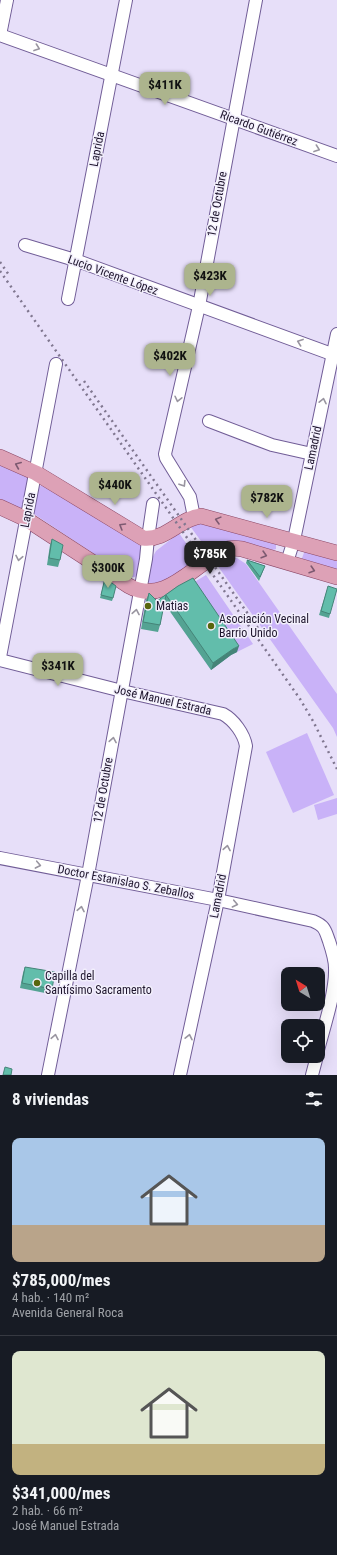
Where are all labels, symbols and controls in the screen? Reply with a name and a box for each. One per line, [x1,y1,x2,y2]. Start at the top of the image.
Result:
one-way arrow [33,43,40,51]
pin: $411K [137,72,193,106]
text: $411K [148,77,182,92]
street label: Ricardo Gutiérrez [218,107,300,149]
street label: Laprida [87,130,107,168]
one-way arrow [313,144,320,153]
street label: 12 de Octubre [204,170,230,238]
street label: Lucio Vicente López [66,252,160,298]
pin: $423K [182,263,238,297]
text: $423K [193,268,227,283]
one-way arrow [297,339,304,347]
pin: $402K [142,343,198,377]
text: $402K [153,348,187,363]
one-way arrow [174,396,182,402]
one-way arrow [319,398,327,404]
street label: Lamadrid [302,425,324,471]
one-way arrow [15,462,23,470]
pin: $440K [87,472,143,506]
text: $440K [98,477,132,492]
one-way arrow [178,480,185,487]
pin: $782K [239,485,295,519]
text: $782K [250,490,284,505]
street label: Laprida [18,491,38,529]
one-way arrow [215,517,222,525]
one-way arrow [119,523,126,531]
pin: $785K [182,541,238,575]
text: $785K [193,546,227,561]
one-way arrow [260,550,267,559]
one-way arrow [15,554,24,561]
pin: $300K [80,555,136,589]
text: $300K [91,560,125,575]
one-way arrow [308,565,315,573]
place label: Matias [156,599,188,613]
marker: Matias [143,601,153,611]
one-way arrow [131,609,140,615]
place label: Asociación Vecinal Barrio Unido [219,612,309,640]
marker: Asociación Vecinal Barrio Unido [206,621,216,631]
pin: $341K [30,653,86,687]
text: $341K [41,658,75,673]
street label: José Manuel Estrada [113,682,213,718]
one-way arrow [108,737,116,743]
street label: 12 de Octubre [90,756,116,824]
one-way arrow [223,845,231,851]
one-way arrow [35,860,41,869]
street label: Doctor Estanislao S. Zeballos [56,862,196,902]
street label: Lamadrid [207,873,229,919]
one-way arrow [231,899,238,907]
one-way arrow [76,906,84,912]
north arrow [281,967,325,1011]
map controls [281,967,325,1063]
place label: Capilla del Santísimo Sacramento [45,969,152,997]
marker: Capilla del Santísimo Sacramento [32,978,42,988]
button: locate [281,1019,325,1063]
one-way arrow [51,1034,59,1040]
one-way arrow [184,1034,192,1040]
icon: filters [303,1088,325,1110]
text: 8 viviendas [12,1089,89,1109]
icon: home [133,1164,205,1236]
text: $785,000/mes [12,1270,110,1290]
text: 4 hab. · 140 m² [12,1290,89,1305]
text: Avenida General Roca [12,1305,123,1320]
icon: home [133,1377,205,1449]
text: $341,000/mes [12,1483,110,1503]
text: 2 hab. · 66 m² [12,1503,83,1518]
text: José Manuel Estrada [12,1518,119,1533]

